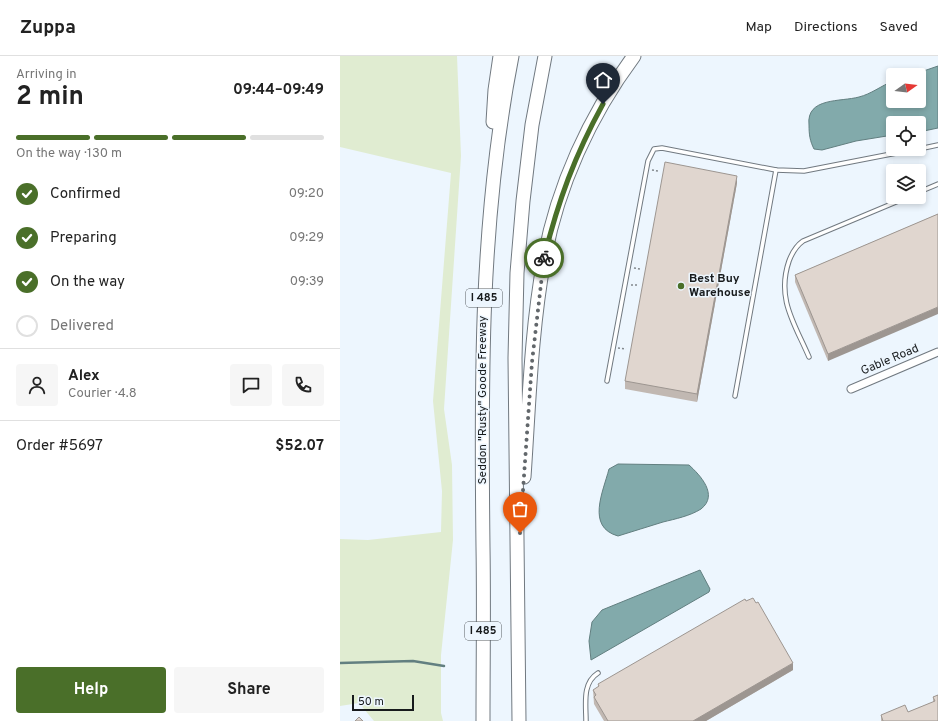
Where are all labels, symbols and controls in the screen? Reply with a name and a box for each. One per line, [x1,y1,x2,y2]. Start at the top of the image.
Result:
text: Zuppa [20,16,76,40]
text: Map [746,19,772,36]
text: Directions [794,19,858,36]
text: Saved [880,19,918,36]
pin [586,63,620,104]
text: Arriving in [16,67,77,83]
north arrow [886,68,926,108]
map controls [886,68,926,204]
icon: home [592,69,614,91]
text: 2 min [16,81,84,114]
text: 09:44–09:49 [233,81,324,100]
button: locate [886,116,926,156]
text: On the way · 130 m [16,146,122,162]
button: layers [886,164,926,204]
icon: check [16,183,38,205]
text: Confirmed [50,185,121,204]
text: 09:20 [289,186,324,202]
icon: check [16,227,38,249]
text: Preparing [50,229,117,248]
text: 09:29 [289,230,324,246]
courier [524,238,564,278]
icon: bike [533,247,555,269]
icon: check [16,271,38,293]
place label: Best Buy Warehouse [689,271,751,301]
text: On the way [50,273,125,292]
text: 09:39 [290,274,324,290]
marker: Best Buy Warehouse [676,281,686,291]
road number: I 485 [466,289,502,307]
street label: Seddon "Rusty" Goode Freeway [475,316,491,484]
text: Delivered [50,317,114,336]
street label: Gable Road [859,341,921,379]
button: person [16,364,58,406]
button: chat [230,364,272,406]
button: phone [282,364,324,406]
text: Alex [68,367,100,386]
text: Courier · 4.8 [68,386,137,402]
text: Order #5697 [16,437,103,456]
text: $52.07 [275,437,324,456]
pin [503,492,537,533]
icon: bag [509,498,531,520]
road number: I 485 [465,622,501,640]
button: Help [16,667,166,713]
button: Share [174,667,324,713]
scale bar [352,693,414,712]
text: 50 m [358,695,384,709]

